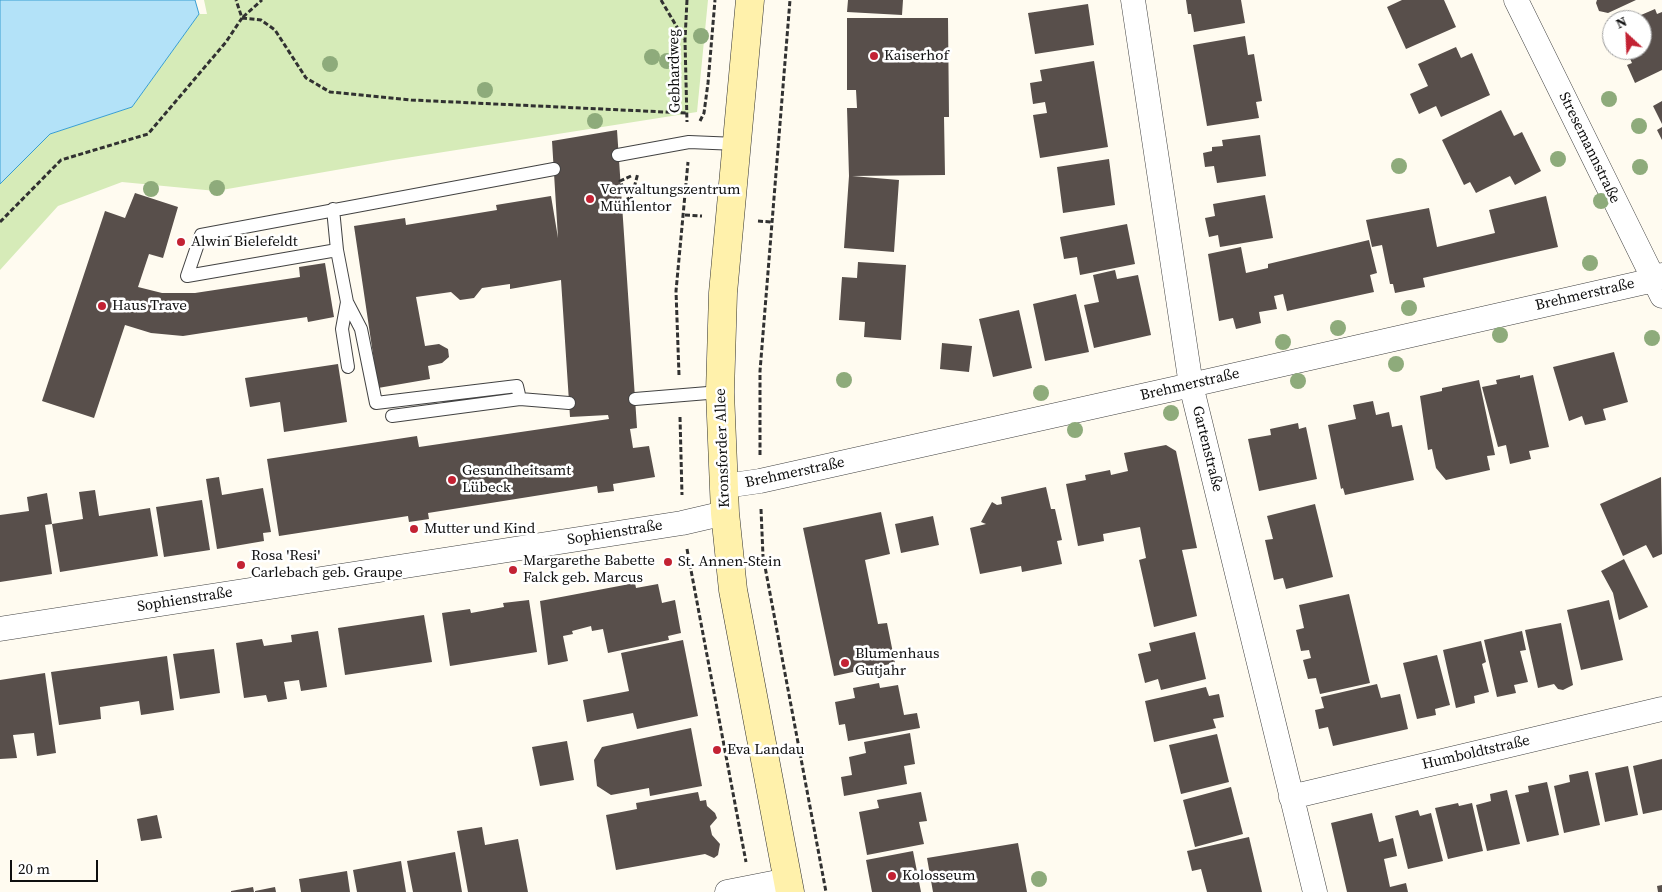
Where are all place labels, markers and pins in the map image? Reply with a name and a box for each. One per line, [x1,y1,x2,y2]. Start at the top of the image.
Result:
place label: Kaiserhof [884,47,949,65]
marker: Kaiserhof [868,50,880,62]
place label: Verwaltungszentrum Mühlentor [600,181,740,216]
marker: Verwaltungszentrum Mühlentor [584,193,596,205]
place label: Alwin Bielefeldt [191,233,298,251]
marker: Alwin Bielefeldt [175,236,187,248]
place label: Haus Trave [112,297,187,315]
marker: Haus Trave [96,300,108,312]
place label: Gesundheitsamt Lübeck [462,462,571,497]
marker: Gesundheitsamt Lübeck [446,474,458,486]
place label: Mutter und Kind [424,520,535,538]
marker: Mutter und Kind [408,523,420,535]
place label: Rosa 'Resi' Carlebach geb. Graupe [251,547,403,582]
place label: Margarethe Babette Falck geb. Marcus [523,552,655,587]
place label: St. Annen-Stein [678,553,782,571]
marker: St. Annen-Stein [662,556,674,568]
marker: Rosa 'Resi' Carlebach geb. Graupe [235,559,247,571]
marker: Margarethe Babette Falck geb. Marcus [507,564,519,576]
place label: Blumenhaus Gutjahr [855,645,940,680]
marker: Blumenhaus Gutjahr [839,657,851,669]
place label: Eva Landau [727,741,805,759]
marker: Eva Landau [711,744,723,756]
place label: Kolosseum [902,867,975,885]
marker: Kolosseum [886,870,898,882]

